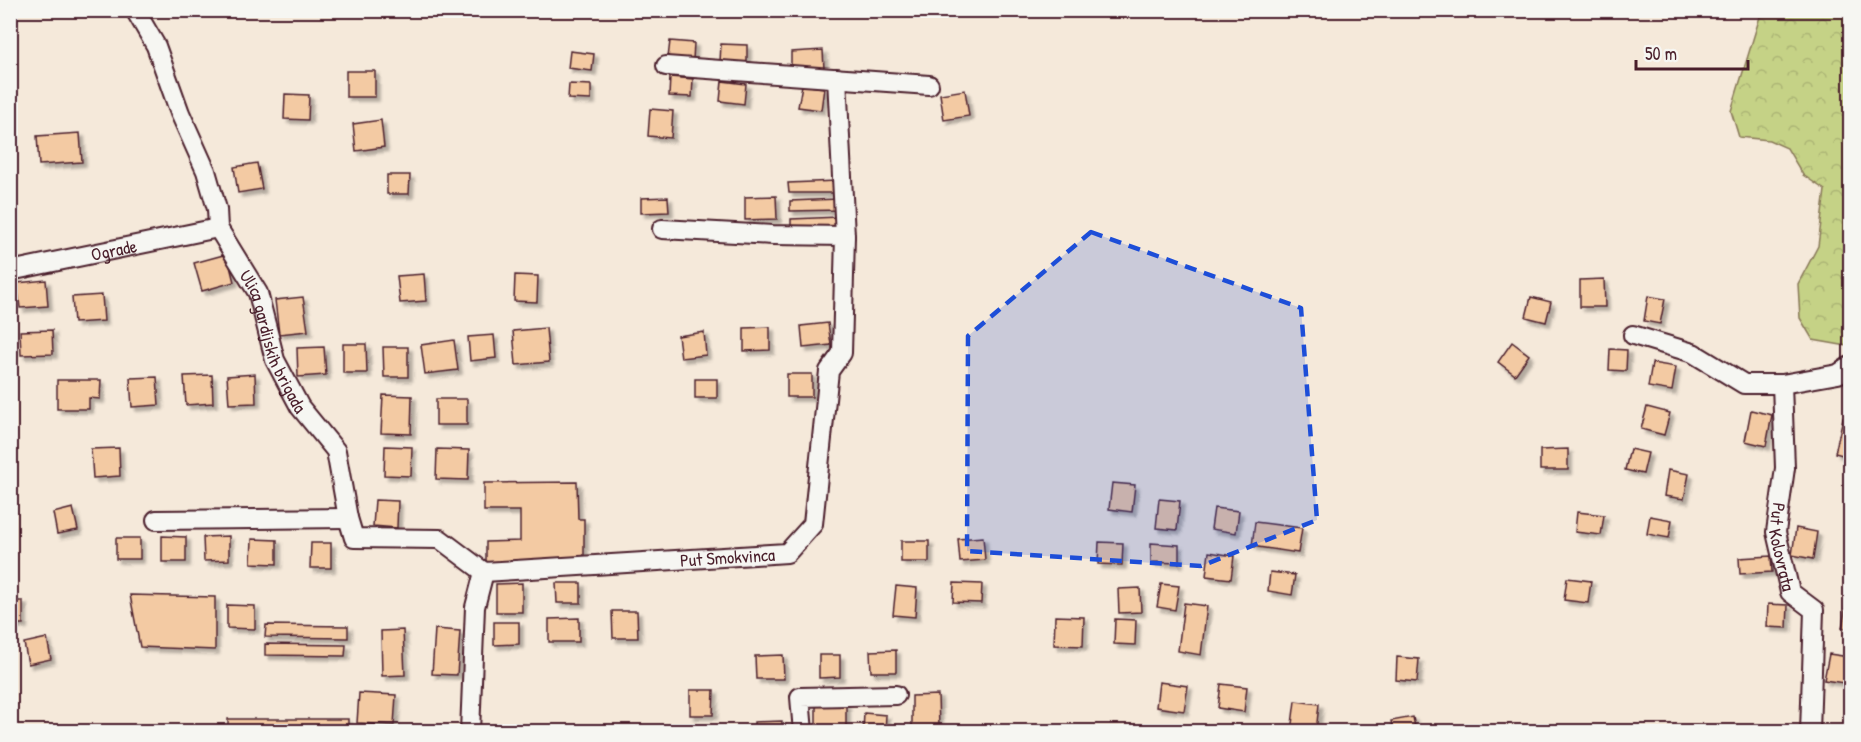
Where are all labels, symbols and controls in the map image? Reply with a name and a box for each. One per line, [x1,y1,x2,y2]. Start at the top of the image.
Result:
scale bar [1636,33,1748,71]
text: 50 m [1645,41,1677,66]
street label: Ograde [89,233,139,266]
street label: Ulica gardijskih brigada [234,265,312,418]
street label: Put Kolovrata [1763,501,1802,593]
street label: Put Smokvinca [679,541,776,572]

